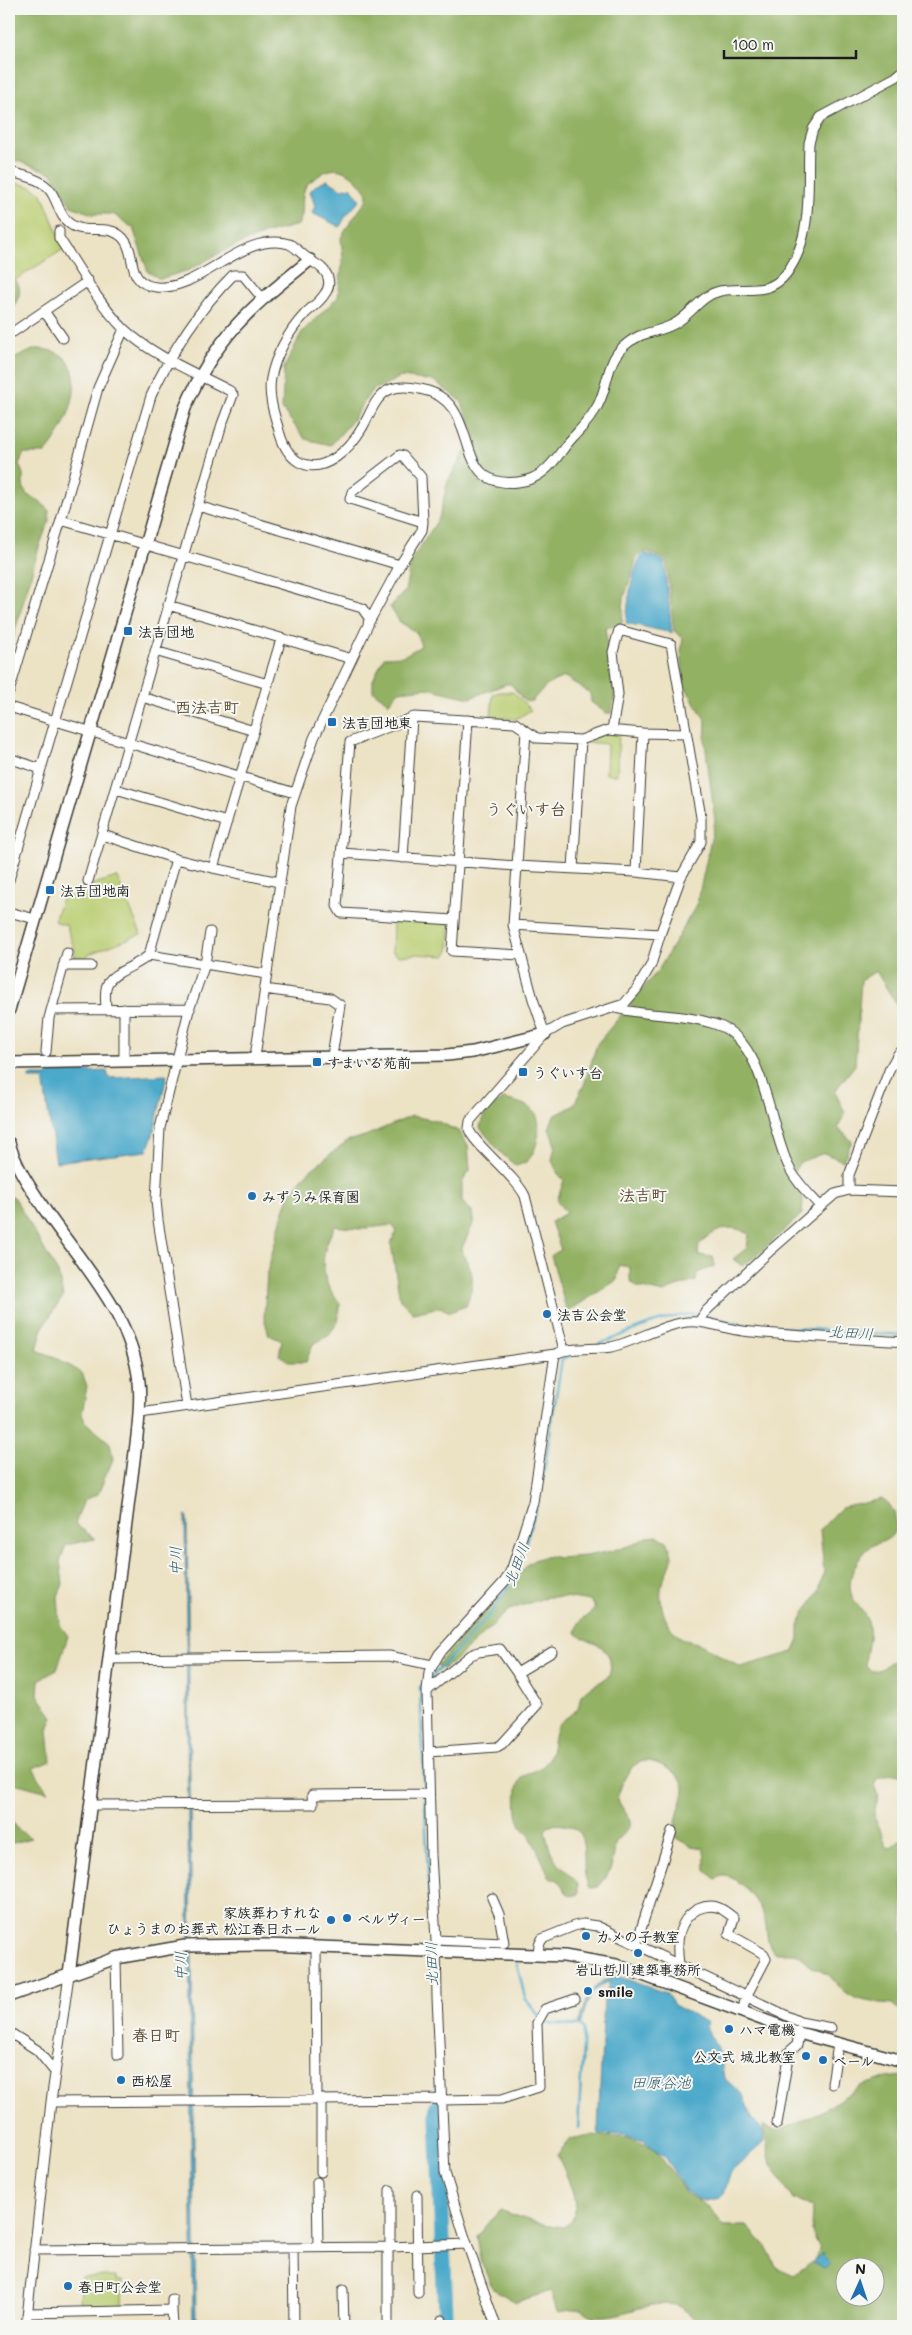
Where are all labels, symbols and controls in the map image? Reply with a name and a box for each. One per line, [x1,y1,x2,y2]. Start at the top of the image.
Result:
scale bar [724,28,857,60]
text: 100 m [732,34,774,54]
place label: 法吉団地 [138,622,194,641]
marker: 法吉団地 [122,625,134,637]
district label: 西法吉町 [175,696,239,717]
place label: 法吉団地東 [342,713,412,732]
marker: 法吉団地東 [326,716,338,728]
district label: うぐいす台 [486,798,566,819]
place label: 法吉団地南 [60,881,130,900]
marker: 法吉団地南 [44,884,56,896]
place label: すまいる苑前 [327,1053,411,1072]
marker: すまいる苑前 [311,1056,323,1068]
place label: うぐいす台 [533,1063,603,1082]
marker: うぐいす台 [517,1066,529,1078]
district label: 法吉町 [619,1184,667,1205]
place label: みずうみ保育園 [262,1187,360,1206]
marker: みずうみ保育園 [246,1190,258,1202]
place label: 法吉公会堂 [557,1305,627,1324]
marker: 法吉公会堂 [541,1308,553,1320]
water label: 北田川 [828,1320,874,1344]
water label: 北田川 [499,1539,533,1589]
water label: 中川 [165,1546,185,1576]
place label: 家族葬わすれな ひょうまのお葬式 松江春日ホール [107,1903,321,1938]
place label: ベルヴィー [357,1909,426,1928]
marker: ベルヴィー [341,1912,353,1924]
marker: 家族葬わすれな ひょうまのお葬式 松江春日ホール [325,1914,337,1926]
place label: カメの子教室 [596,1927,680,1946]
marker: カメの子教室 [580,1930,592,1942]
water label: 北田川 [420,1941,442,1987]
marker: 岩山哲川建築事務所 [632,1947,644,1959]
water label: 中川 [170,1951,190,1981]
place label: 岩山哲川建築事務所 [575,1960,701,1979]
place label: smile [598,1982,633,2001]
marker: smile [582,1985,594,1997]
place label: ハマ電機 [739,2020,795,2039]
marker: ハマ電機 [723,2023,735,2035]
district label: 春日町 [132,2024,180,2045]
place label: 公文式 城北教室 [693,2047,796,2066]
marker: 公文式 城北教室 [800,2050,812,2062]
place label: ベール [833,2051,874,2070]
marker: ベール [817,2054,829,2066]
place label: 西松屋 [131,2071,173,2090]
water label: 田原谷池 [631,2072,692,2092]
marker: 西松屋 [115,2074,127,2086]
north arrow [834,2258,884,2308]
text: N [855,2259,867,2278]
place label: 春日町公会堂 [78,2277,162,2296]
marker: 春日町公会堂 [62,2280,74,2292]

